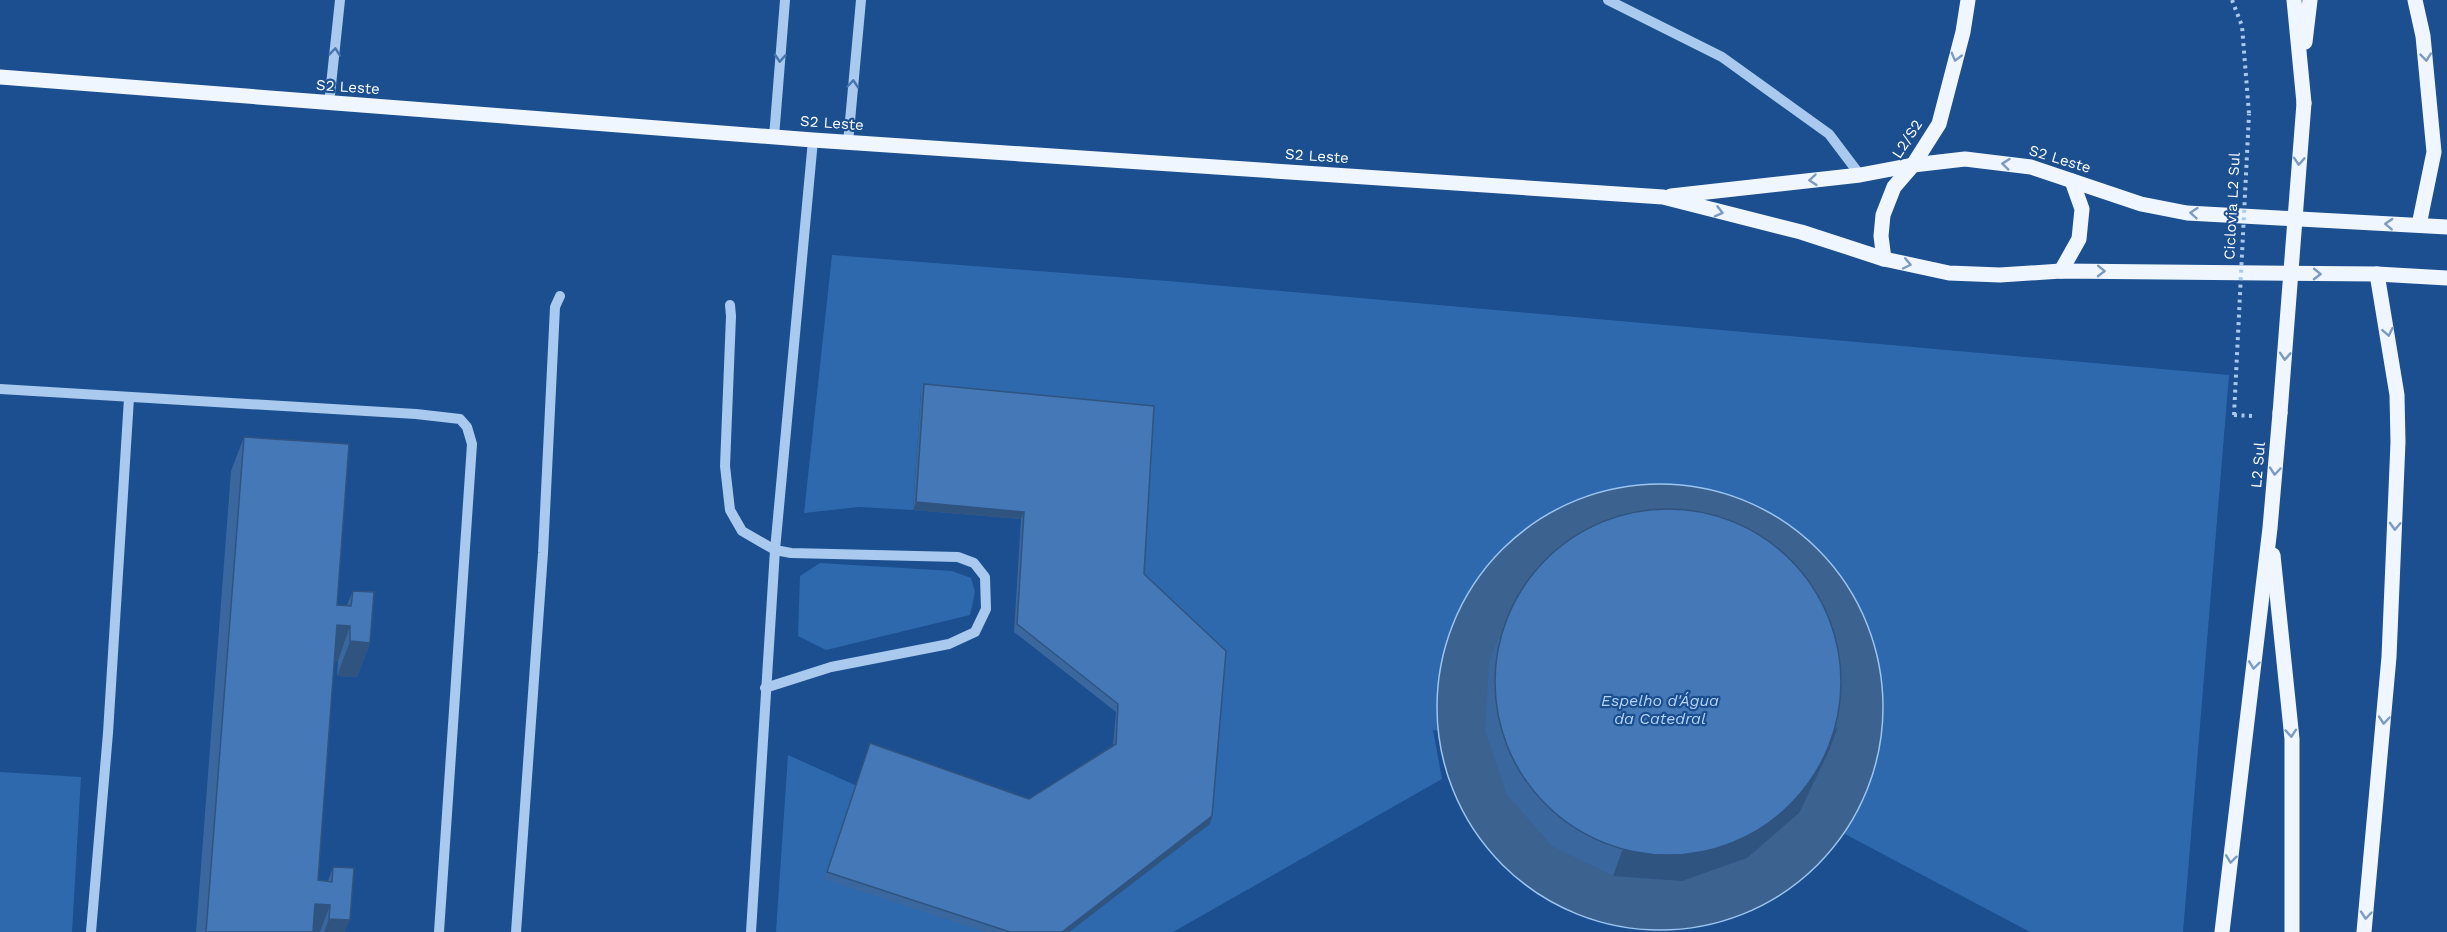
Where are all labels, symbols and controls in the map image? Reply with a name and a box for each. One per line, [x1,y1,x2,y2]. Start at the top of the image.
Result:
one-way arrow [328,47,340,56]
one-way arrow [1951,52,1964,62]
one-way arrow [2419,53,2432,62]
one-way arrow [774,54,787,63]
street label: S2 Leste [316,76,380,98]
one-way arrow [846,80,859,89]
street label: S2 Leste [800,112,864,134]
street label: L2/S2 [1888,116,1926,162]
street label: S2 Leste [2027,141,2093,177]
street label: S2 Leste [1285,145,1349,167]
street label: Ciclovia L2 Sul [2220,151,2244,260]
one-way arrow [2293,157,2306,166]
one-way arrow [2001,158,2011,171]
one-way arrow [1808,173,1817,186]
one-way arrow [1714,204,1724,217]
one-way arrow [2189,207,2198,220]
one-way arrow [2384,217,2393,230]
one-way arrow [1902,256,1912,269]
one-way arrow [2096,265,2105,277]
one-way arrow [2312,267,2321,280]
one-way arrow [2381,326,2394,336]
one-way arrow [2278,351,2291,360]
street label: L2 Sul [2247,441,2269,489]
one-way arrow [2269,467,2282,476]
one-way arrow [2388,521,2401,530]
one-way arrow [2248,661,2261,670]
water label: Espelho d'Água da Catedral [1601,691,1719,728]
one-way arrow [2377,716,2390,725]
one-way arrow [2284,728,2297,737]
one-way arrow [2225,854,2238,863]
one-way arrow [2360,910,2373,919]

